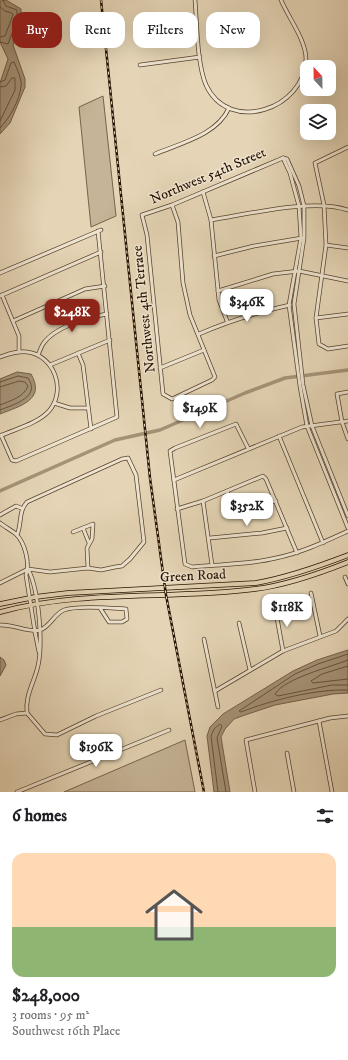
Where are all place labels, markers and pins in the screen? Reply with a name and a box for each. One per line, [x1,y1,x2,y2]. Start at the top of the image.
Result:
pin: $346K [219,289,275,323]
pin: $248K [44,299,100,333]
pin: $149K [172,395,228,429]
pin: $352K [219,493,275,527]
pin: $118K [259,594,315,628]
pin: $196K [68,734,124,768]

